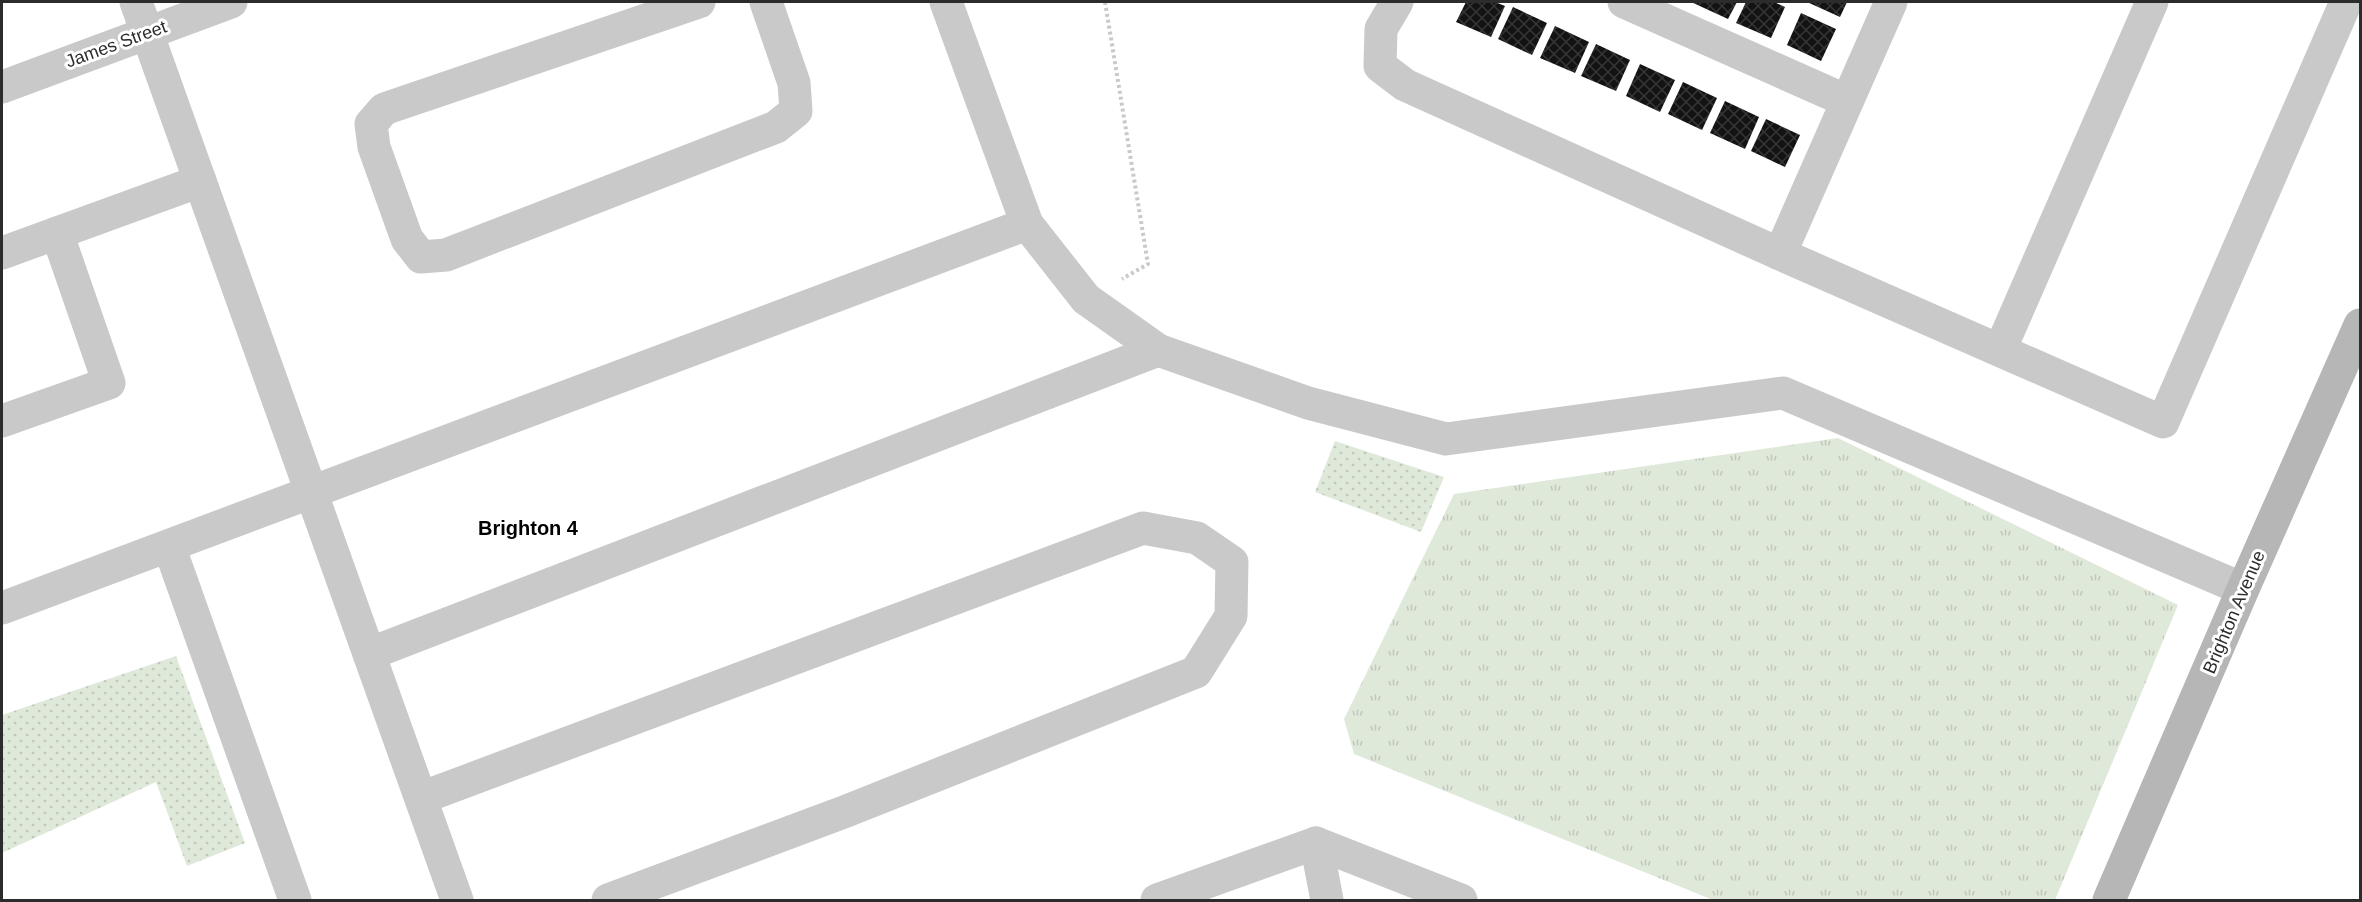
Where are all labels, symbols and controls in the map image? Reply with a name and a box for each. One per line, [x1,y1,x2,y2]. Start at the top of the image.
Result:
street label: James Street [63,16,169,72]
district label: Brighton 4 [478,517,579,539]
street label: Brighton Avenue [2199,547,2269,677]

